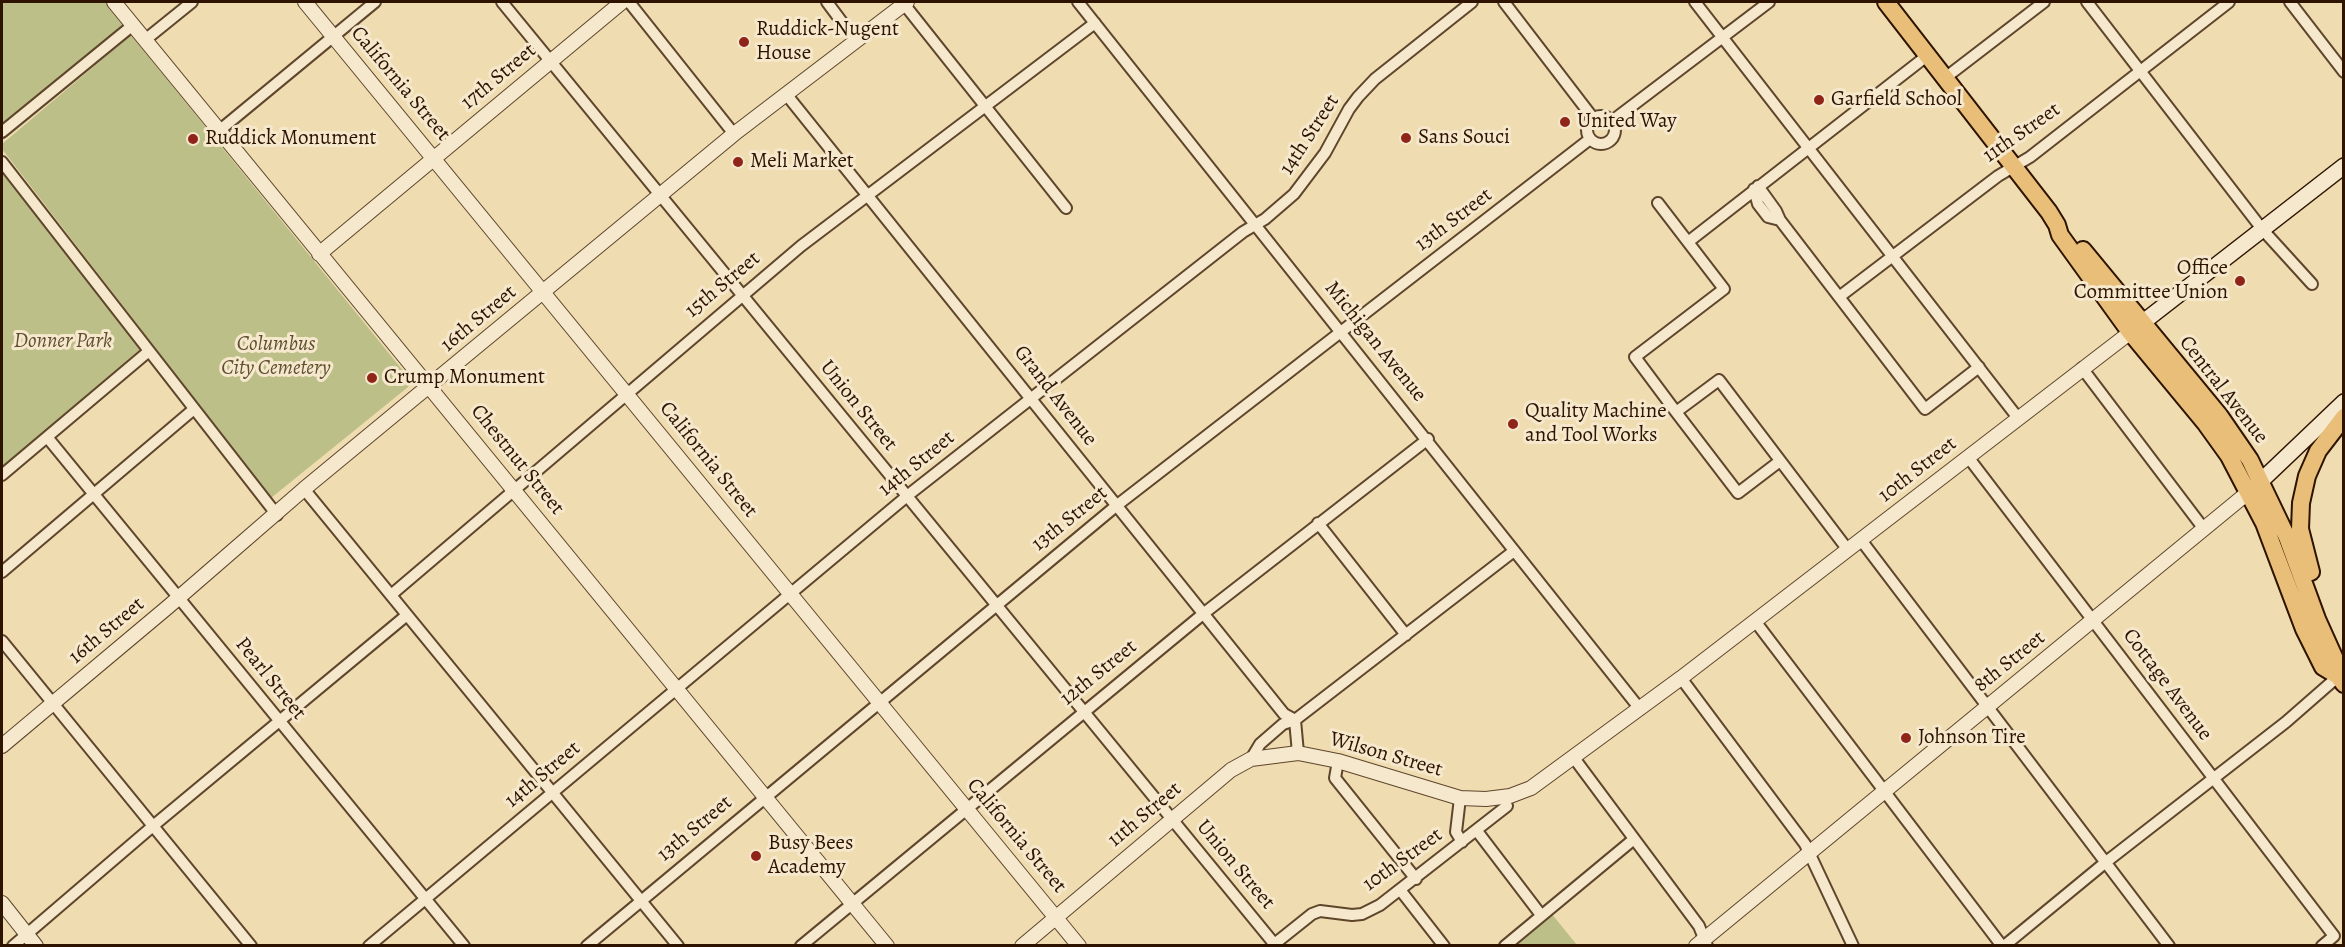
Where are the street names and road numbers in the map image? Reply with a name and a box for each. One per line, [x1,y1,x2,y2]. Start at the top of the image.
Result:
street label: California Street [345,21,455,147]
street label: 17th Street [456,38,542,116]
street label: 14th Street [1275,90,1345,180]
street label: 11th Street [1979,97,2065,169]
street label: 13th Street [1411,183,1497,257]
street label: 15th Street [680,246,766,324]
street label: Michigan Avenue [1319,277,1431,407]
street label: 16th Street [436,280,522,358]
street label: Central Avenue [2173,331,2273,449]
street label: Grand Avenue [1008,341,1102,451]
street label: Union Street [814,356,902,456]
street label: California Street [654,397,762,523]
street label: Chestnut Street [465,400,569,520]
street label: 14th Street [874,426,960,502]
street label: 10th Street [1874,432,1962,508]
street label: 13th Street [1027,481,1113,557]
street label: 16th Street [64,592,150,670]
street label: Cottage Avenue [2117,624,2217,746]
street label: 8th Street [1969,626,2051,698]
street label: Pearl Street [229,633,311,725]
street label: 12th Street [1056,635,1142,711]
street label: Wilson Street [1327,727,1445,783]
street label: 14th Street [500,736,586,814]
street label: California Street [961,773,1071,899]
street label: 11th Street [1103,777,1187,853]
street label: 13th Street [652,790,738,868]
street label: Union Street [1190,815,1280,915]
street label: 10th Street [1358,823,1448,897]

